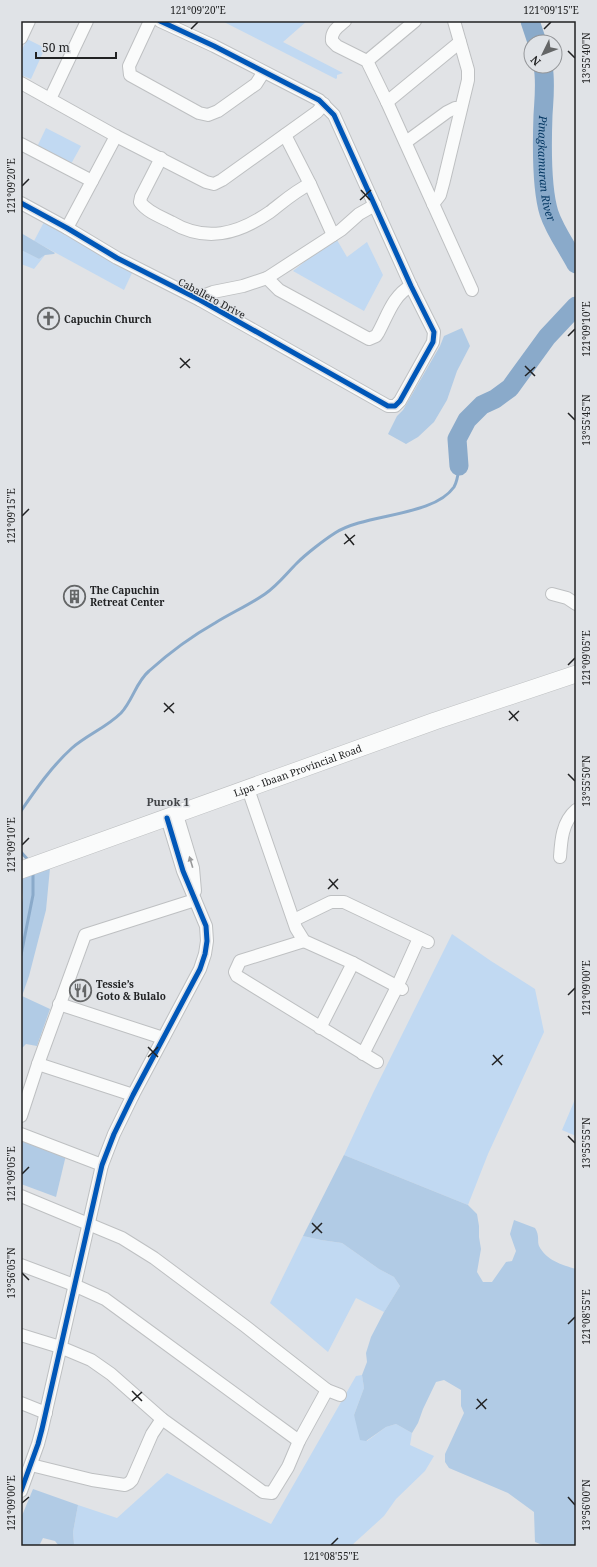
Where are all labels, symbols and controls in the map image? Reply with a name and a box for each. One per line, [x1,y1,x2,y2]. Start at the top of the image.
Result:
text: 121°09'20"E [170,3,226,17]
text: 121°09'15"E [523,3,579,17]
text: 13°55'40"N [579,32,593,84]
scale bar [36,34,116,60]
north arrow [523,34,563,74]
text: 50 m [42,39,70,56]
text: N [527,53,544,69]
water label: Pinagkamuran River [535,114,560,224]
text: 121°09'20"E [4,158,18,214]
street label: Caballero Drive [176,274,248,322]
text: 121°09'10"E [579,301,593,357]
church icon: Capuchin Church [35,306,61,332]
place label: Capuchin Church [64,312,152,326]
text: 13°55'45"N [579,394,593,446]
text: 121°09'15"E [4,488,18,544]
building icon: The Capuchin Retreat Center [62,583,88,609]
place label: The Capuchin Retreat Center [90,583,165,609]
text: 121°09'05"E [579,630,593,686]
street label: Lipa - Ibaan Provincial Road [232,741,364,800]
text: 13°55'50"N [579,755,593,807]
district label: Purok 1 [147,794,189,809]
text: 121°09'10"E [4,817,18,873]
one-way arrow [188,855,194,867]
text: 121°09'00"E [579,960,593,1016]
restaurant icon: Tessie’s Goto & Bulalo [67,977,93,1003]
place label: Tessie’s Goto & Bulalo [96,977,166,1003]
text: 13°55'55"N [579,1117,593,1169]
text: 121°09'05"E [4,1146,18,1202]
text: 13°56'05"N [4,1247,18,1299]
text: 121°08'55"E [579,1289,593,1345]
text: 121°09'00"E [4,1475,18,1531]
text: 13°56'00"N [579,1479,593,1531]
text: 121°08'55"E [303,1549,359,1563]

